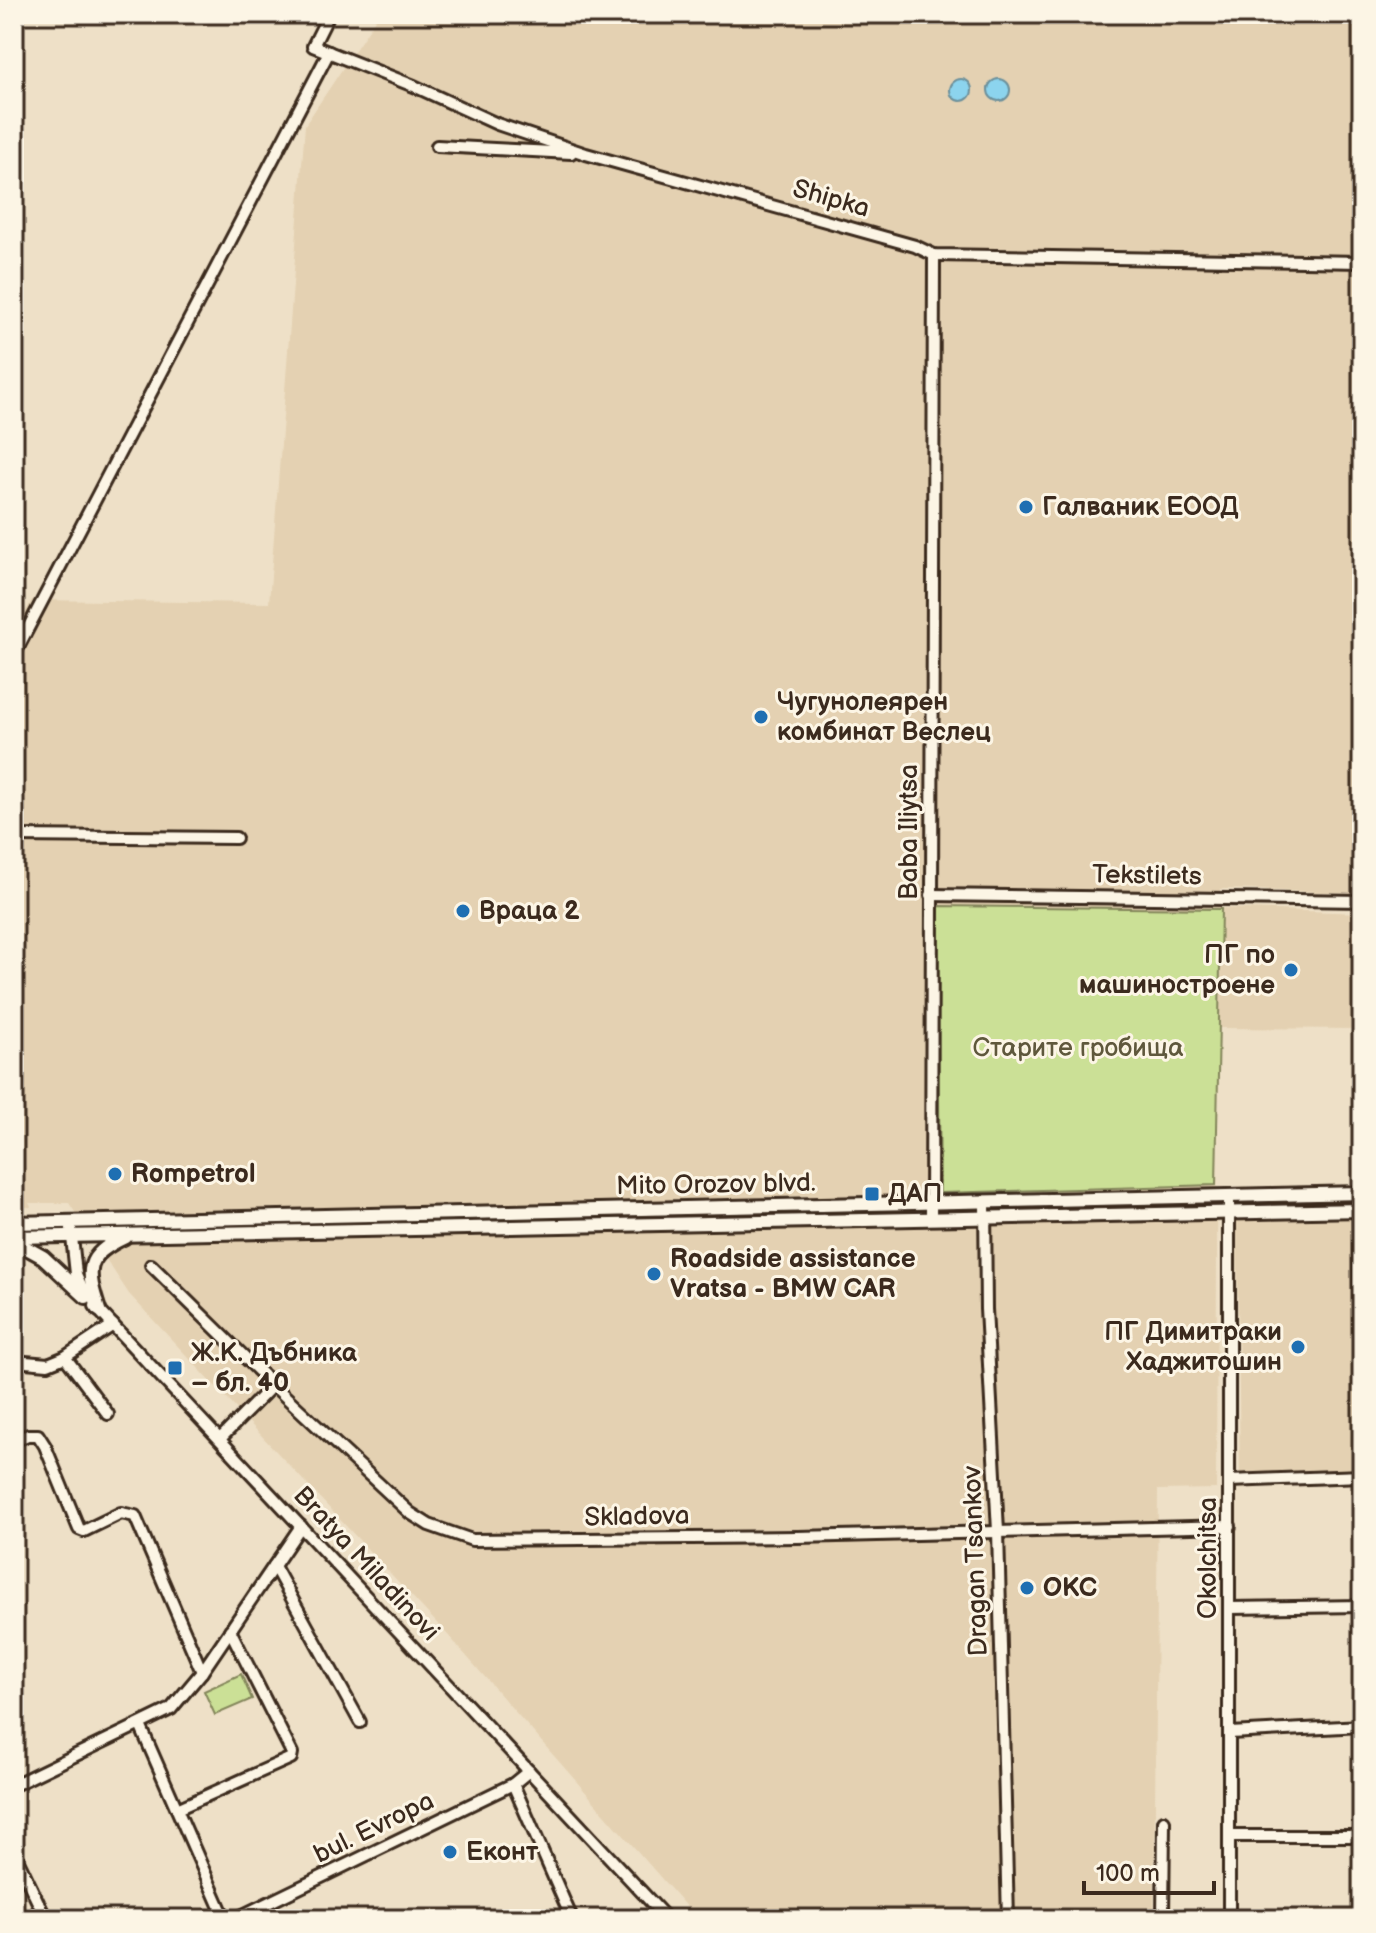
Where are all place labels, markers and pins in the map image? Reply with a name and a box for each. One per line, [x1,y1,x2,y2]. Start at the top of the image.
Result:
place label: Галваник ЕООД [1042,492,1239,523]
marker: Галваник ЕООД [1017,498,1035,516]
place label: Чугунолеярен комбинат Веслец [777,687,991,748]
marker: Чугунолеярен комбинат Веслец [752,708,770,726]
place label: Враца 2 [479,896,580,927]
marker: Враца 2 [454,902,472,920]
place label: ПГ по машиностроене [1079,940,1275,1001]
marker: ПГ по машиностроене [1282,961,1300,979]
place label: Rompetrol [131,1159,255,1190]
marker: Rompetrol [106,1165,124,1183]
place label: ДАП [888,1179,942,1210]
marker: ДАП [863,1185,881,1203]
place label: Roadside assistance Vratsa - BMW CAR [670,1244,916,1305]
marker: Roadside assistance Vratsa - BMW CAR [645,1265,663,1283]
place label: ПГ Димитраки Хаджитошин [1104,1317,1282,1378]
place label: Ж.К. Дъбника – бл. 40 [191,1338,358,1399]
marker: ПГ Димитраки Хаджитошин [1289,1338,1307,1356]
marker: Ж.К. Дъбника – бл. 40 [166,1359,184,1377]
place label: OKC [1043,1573,1097,1604]
marker: OKC [1018,1579,1036,1597]
place label: Еконт [466,1837,539,1868]
marker: Еконт [441,1843,459,1861]

